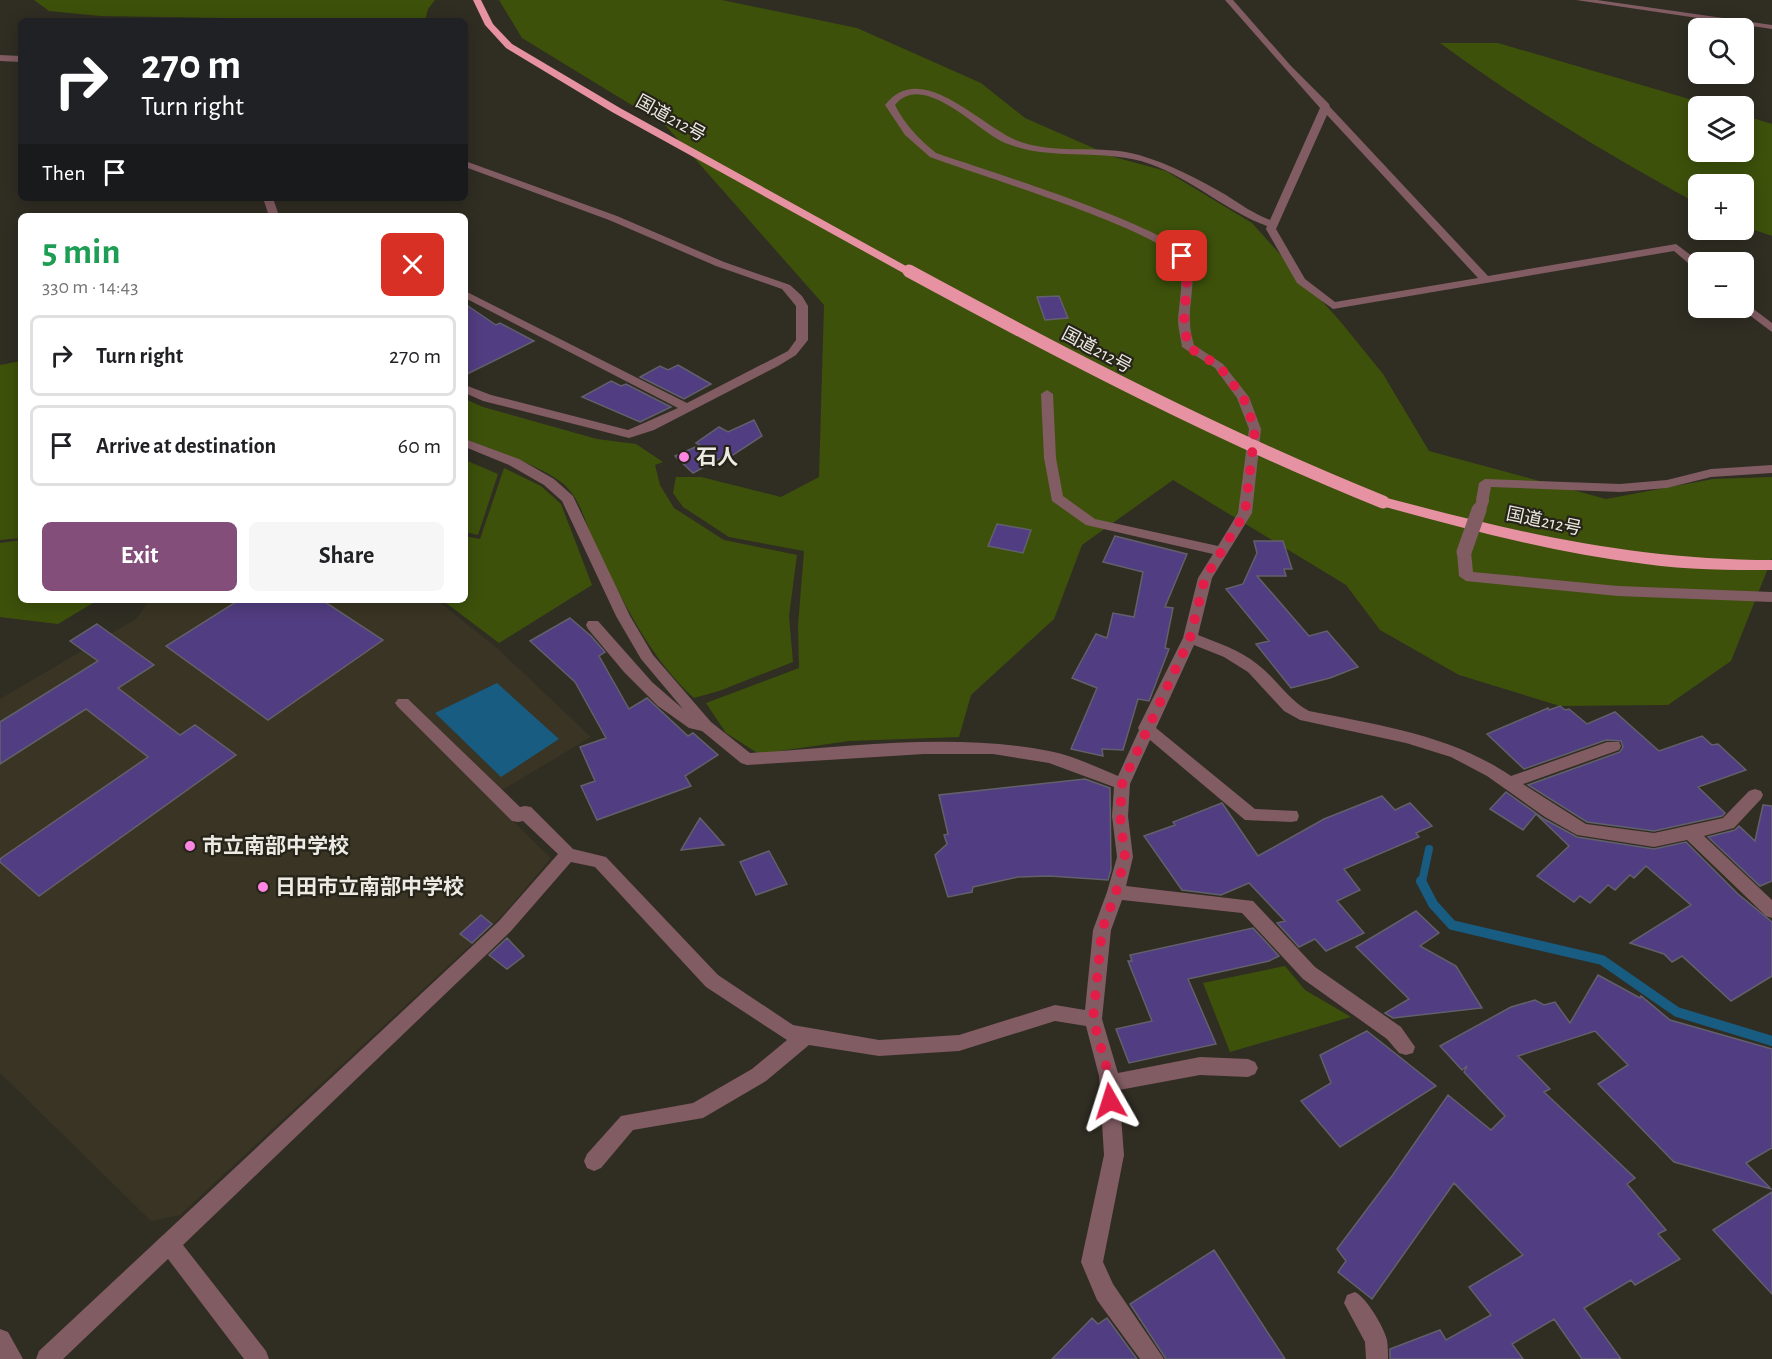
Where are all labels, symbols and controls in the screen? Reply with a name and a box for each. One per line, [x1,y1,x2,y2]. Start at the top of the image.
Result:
map controls [1688,18,1754,318]
button: search [1688,18,1754,84]
icon: right [42,42,120,120]
text: 270 m [141,44,241,86]
street label: 国道212号 [633,91,709,145]
text: Turn right [141,93,244,120]
button: layers [1688,96,1754,162]
icon: arrive [98,156,131,189]
text: Then [42,162,86,184]
button: + [1688,174,1754,240]
pin [1156,230,1207,281]
button: close [381,233,444,296]
text: 5 min [42,234,120,270]
icon: arrive [1165,239,1198,272]
button: − [1688,252,1754,318]
text: 330 m · 14:43 [42,277,138,297]
street label: 国道212号 [1058,323,1136,377]
icon: right [45,339,78,372]
text: Turn right [96,345,183,367]
text: 270 m [389,345,441,367]
icon: arrive [45,429,78,462]
text: Arrive at destination [96,435,276,457]
text: 60 m [398,435,441,457]
place label: 石人 [696,447,738,468]
marker: 石人 [677,450,691,464]
street label: 国道212号 [1504,503,1584,539]
button: Exit [42,522,237,591]
button: Share [249,522,444,591]
place label: 市立南部中学校 [202,835,349,857]
marker: 市立南部中学校 [183,839,197,853]
place label: 日田市立南部中学校 [275,876,464,898]
marker: 日田市立南部中学校 [256,880,270,894]
position arrow [1078,1069,1142,1133]

